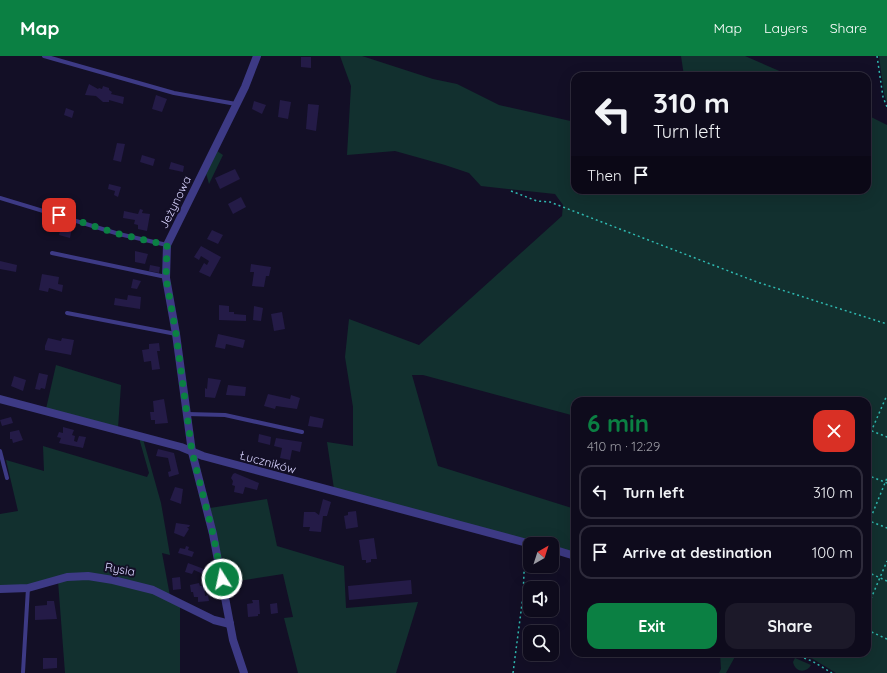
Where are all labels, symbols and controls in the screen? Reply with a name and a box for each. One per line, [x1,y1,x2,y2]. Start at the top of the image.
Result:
text: Map [20,16,59,40]
text: Map [713,19,742,37]
text: Layers [764,19,808,37]
text: Share [830,19,867,37]
text: 310 m [653,85,730,120]
icon: left [587,88,639,140]
text: Turn left [653,120,721,143]
icon: arrive [630,164,652,186]
text: Then [587,166,622,185]
street label: Jeżynowa [156,173,194,231]
pin [42,198,76,232]
icon: arrive [48,204,70,226]
text: 6 min [587,408,649,438]
button: close [813,410,855,452]
text: 410 m · 12:29 [587,438,660,454]
street label: Łuczników [238,447,298,477]
icon: left [589,481,611,503]
text: Turn left [623,483,685,502]
text: 310 m [813,483,853,502]
north arrow [523,537,559,573]
map controls [523,537,559,661]
icon: arrive [589,541,611,563]
text: Arrive at destination [623,543,772,562]
text: 100 m [812,543,853,562]
position arrow [201,558,243,600]
street label: Rysia [104,559,136,579]
button: sound [523,581,559,617]
button: Exit [587,603,717,649]
button: Share [725,603,855,649]
button: search [523,625,559,661]

